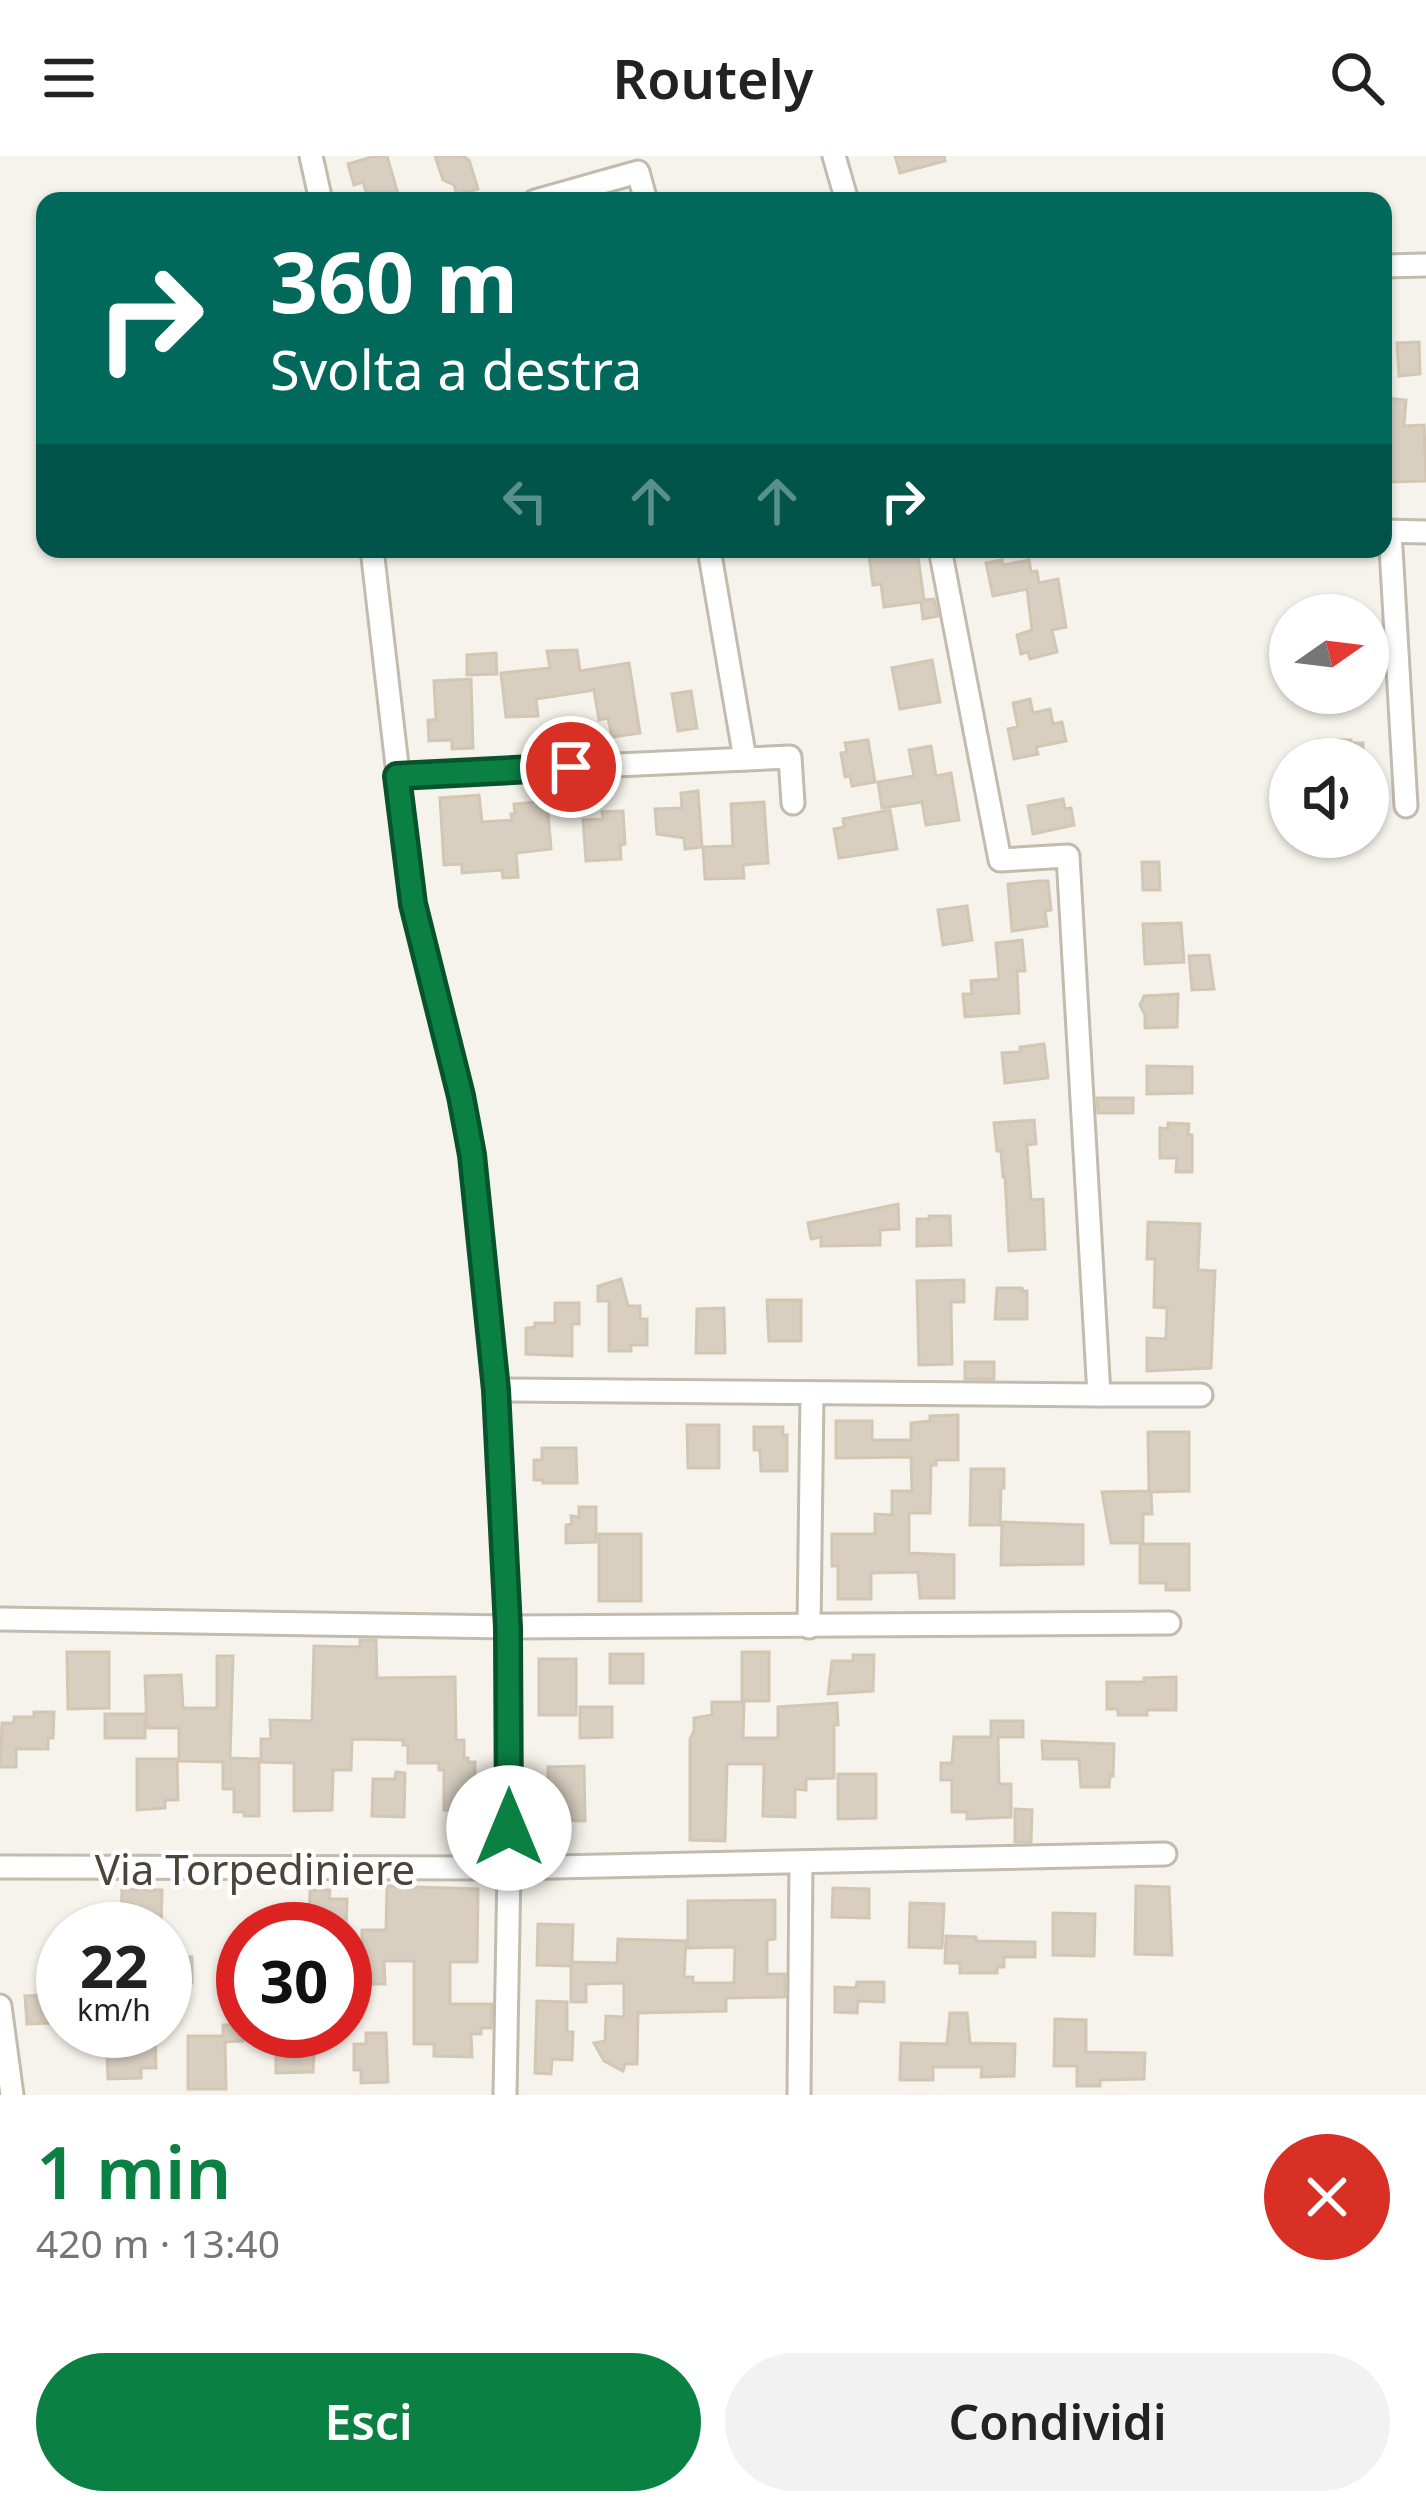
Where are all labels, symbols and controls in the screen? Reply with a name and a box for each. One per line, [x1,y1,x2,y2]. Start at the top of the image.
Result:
text: Routely [613,41,813,115]
icon: menu [36,45,102,111]
icon: search [1324,45,1390,111]
text: 360 m [270,223,518,338]
icon: right [72,240,228,396]
text: Svolta a destra [270,332,642,406]
icon: left [492,468,558,534]
icon: ahead [618,468,684,534]
icon: ahead [744,468,810,534]
icon: right [870,468,936,534]
north arrow [1269,594,1389,714]
map controls [1269,594,1389,858]
pin [520,716,622,818]
icon: arrive [538,734,604,800]
button: sound [1269,738,1389,858]
position arrow [446,1765,572,1891]
street label: Via Torpediniere [95,1840,415,1897]
speed limit sign: 30 [216,1902,372,2058]
text: 22 [80,1924,148,2006]
text: km/h [77,1989,151,2030]
text: 1 min [36,2122,231,2220]
button: close [1264,2134,1390,2260]
text: 420 m · 13:40 [36,2216,280,2269]
button: Esci [36,2353,701,2491]
button: Condividi [725,2353,1390,2491]

